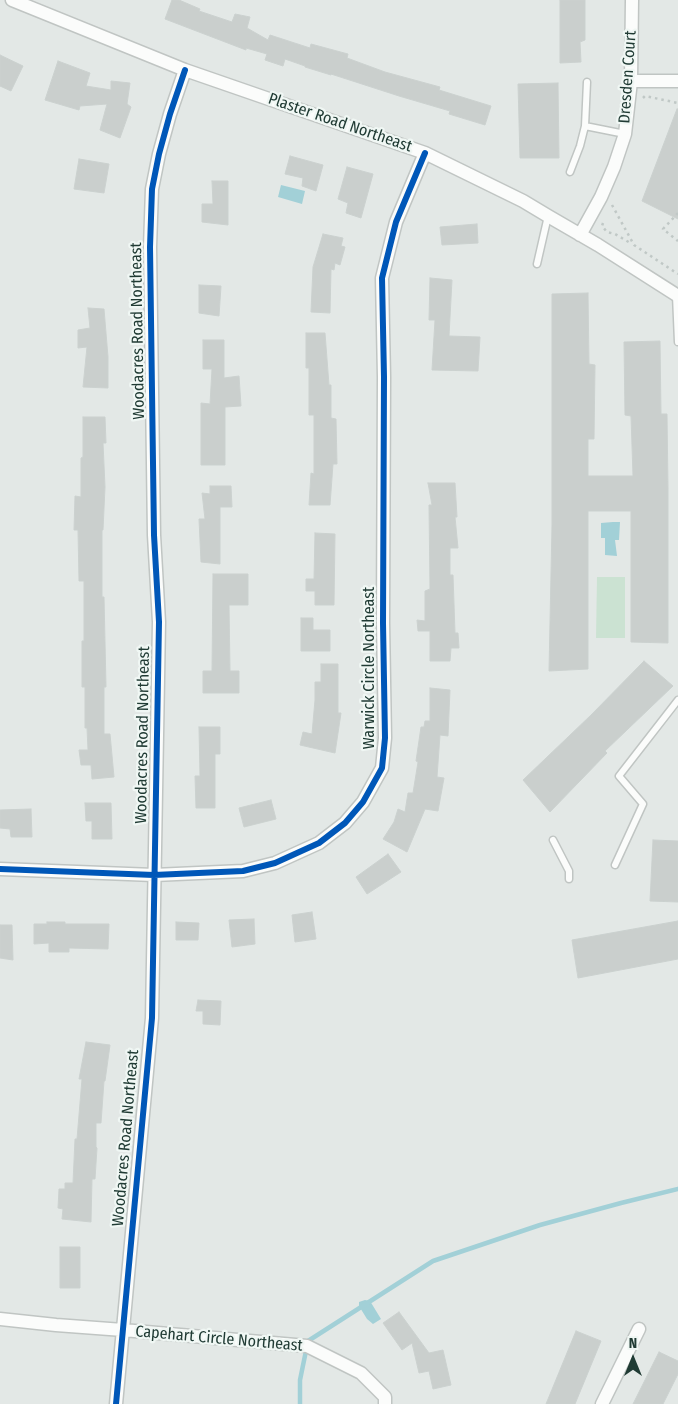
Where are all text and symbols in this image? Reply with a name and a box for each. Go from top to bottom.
street label: Dresden Court [615,30,641,124]
street label: Plaster Road Northeast [265,89,415,157]
street label: Woodacres Road Northeast [127,242,149,420]
street label: Warwick Circle Northeast [360,587,380,749]
street label: Woodacres Road Northeast [132,646,154,824]
street label: Woodacres Road Northeast [109,1049,143,1227]
street label: Capehart Circle Northeast [135,1322,303,1356]
north arrow [608,1334,658,1384]
text: N [629,1335,637,1352]

